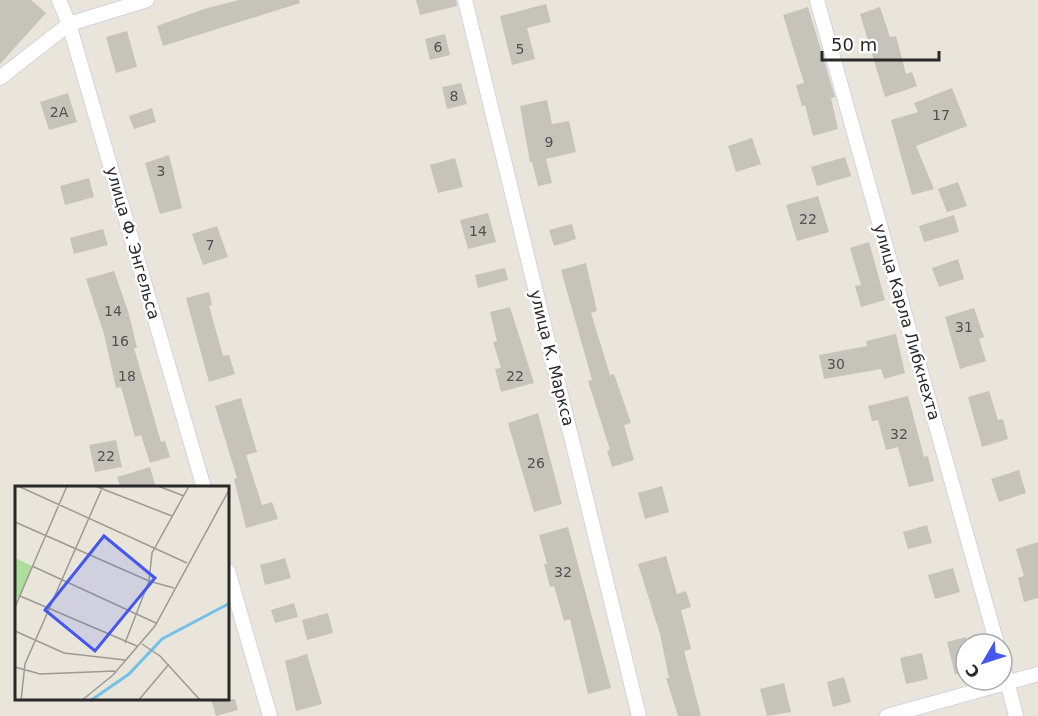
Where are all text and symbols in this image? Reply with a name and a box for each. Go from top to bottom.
scale bar [822,24,939,62]
text: 50 m [831,34,877,55]
house number: 6 [434,39,443,55]
house number: 5 [516,41,524,57]
house number: 8 [450,88,458,104]
house number: 2А [50,104,69,120]
house number: 17 [932,107,950,123]
house number: 9 [545,134,553,150]
house number: 3 [157,163,165,179]
street label: улица Ф. Энгельса [102,164,164,322]
house number: 22 [799,211,817,227]
street label: улица Карла Либкнехта [870,222,944,422]
house number: 14 [469,223,487,239]
house number: 7 [206,237,214,253]
street label: улица К. Маркса [526,288,578,428]
house number: 14 [104,303,122,319]
house number: 31 [955,319,973,335]
house number: 16 [111,333,129,349]
house number: 30 [827,356,845,372]
house number: 18 [118,368,136,384]
house number: 22 [506,368,524,384]
house number: 32 [890,426,908,442]
house number: 22 [97,448,115,464]
house number: 26 [527,455,545,471]
inset map [15,486,230,701]
house number: 32 [554,564,572,580]
north arrow [954,632,1014,692]
text: С [962,661,984,682]

